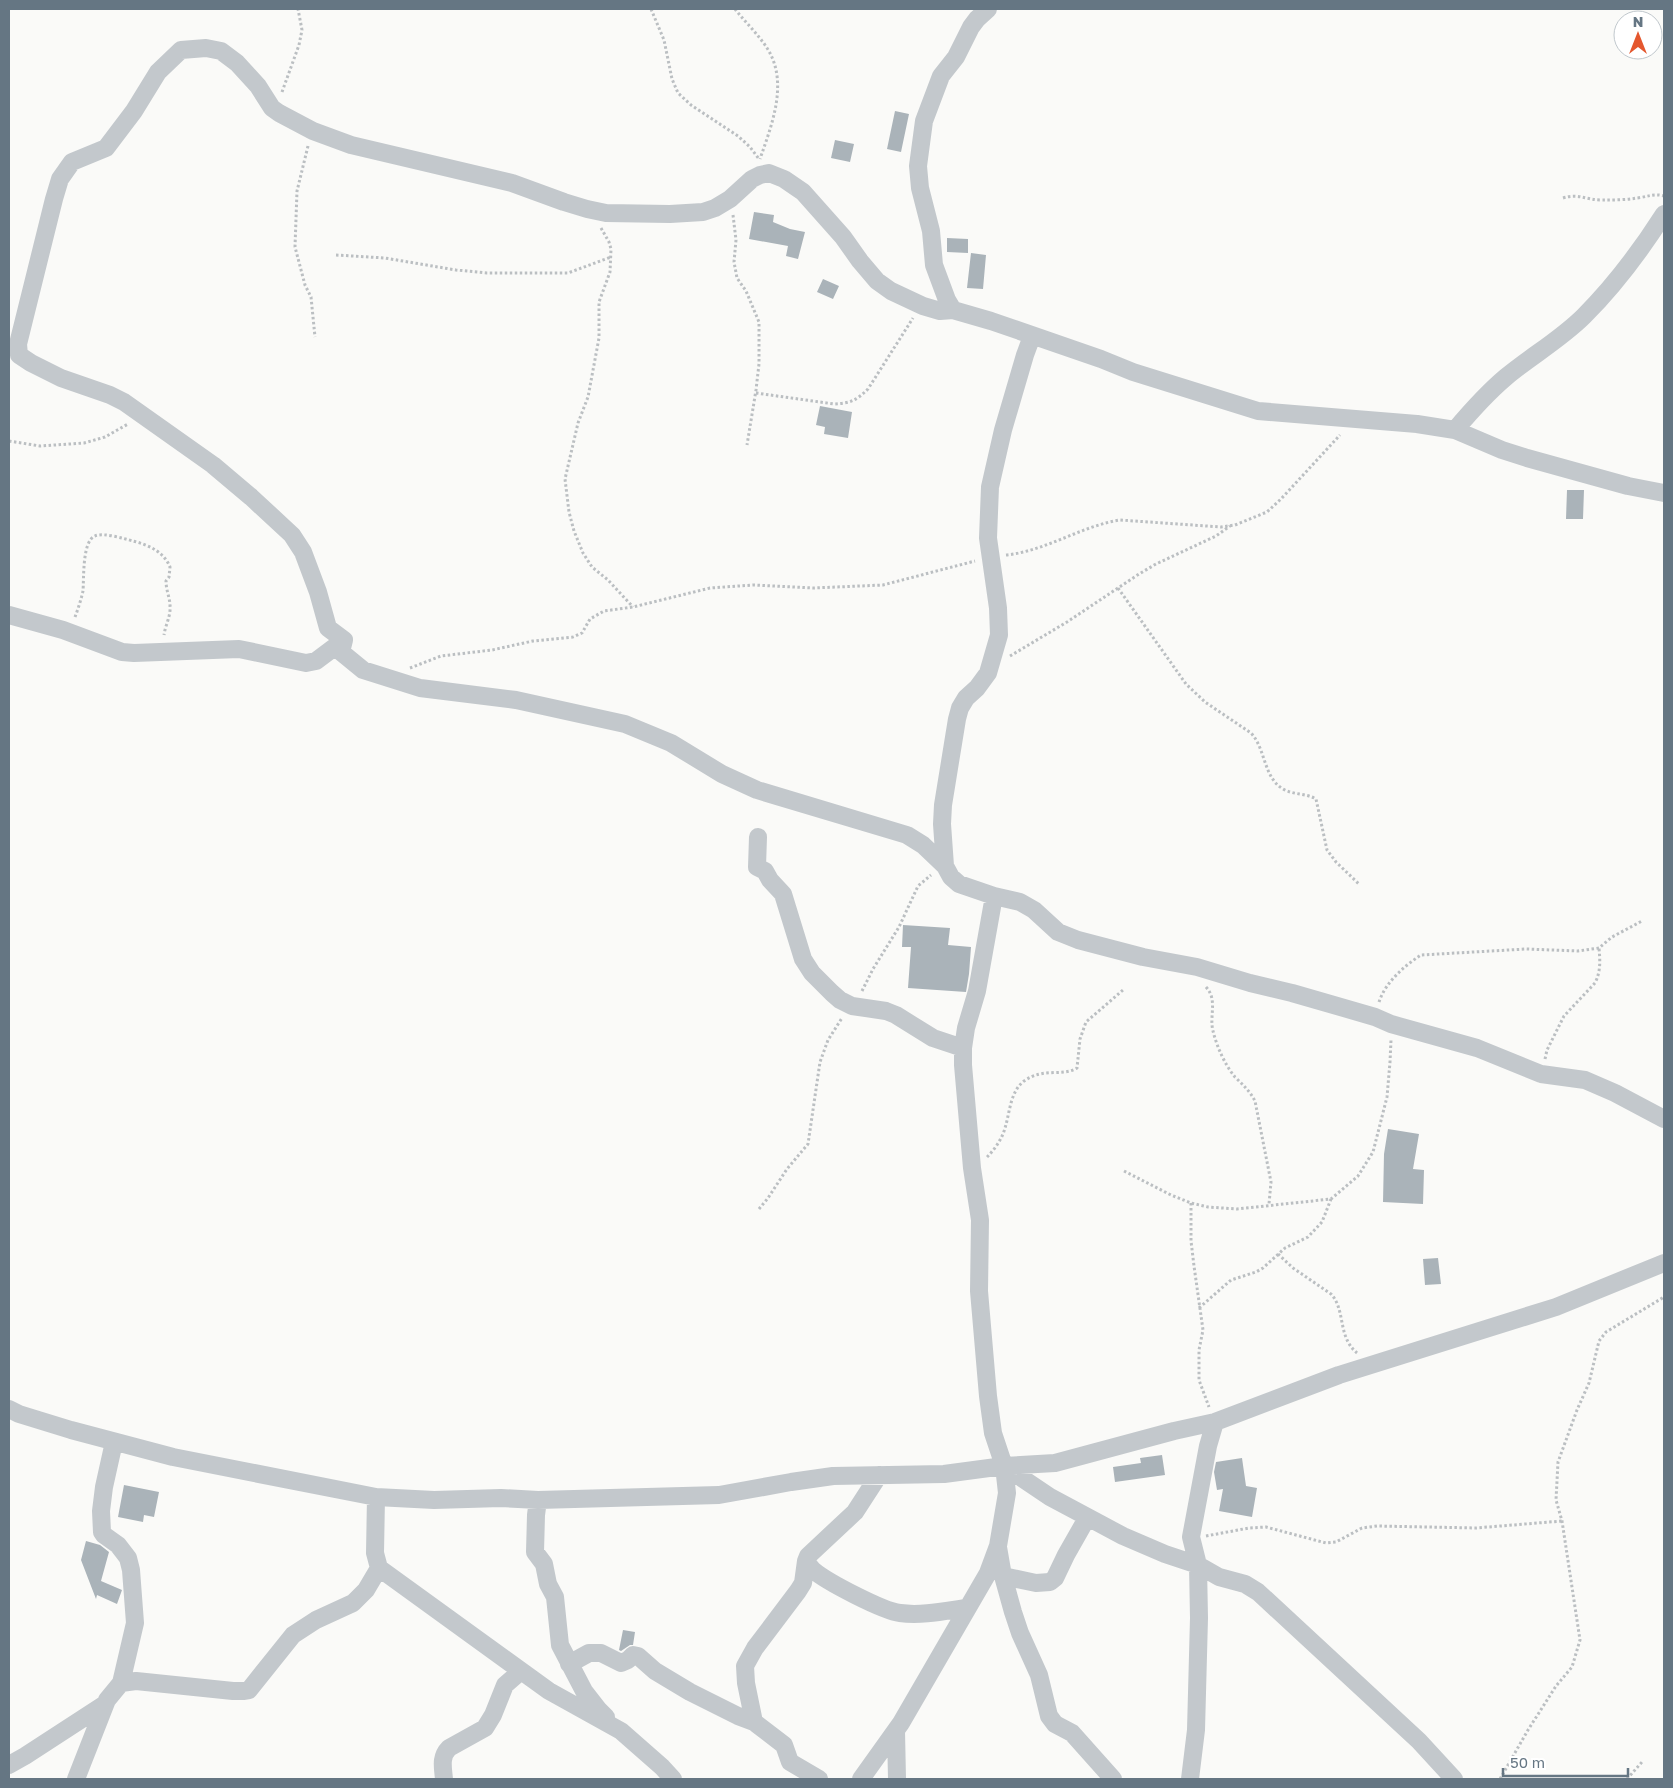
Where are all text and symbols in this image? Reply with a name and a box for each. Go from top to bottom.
north arrow [1613,10,1663,60]
text: N [1633,13,1643,30]
scale bar [1503,1746,1628,1778]
text: 50 m [1510,1753,1545,1771]

